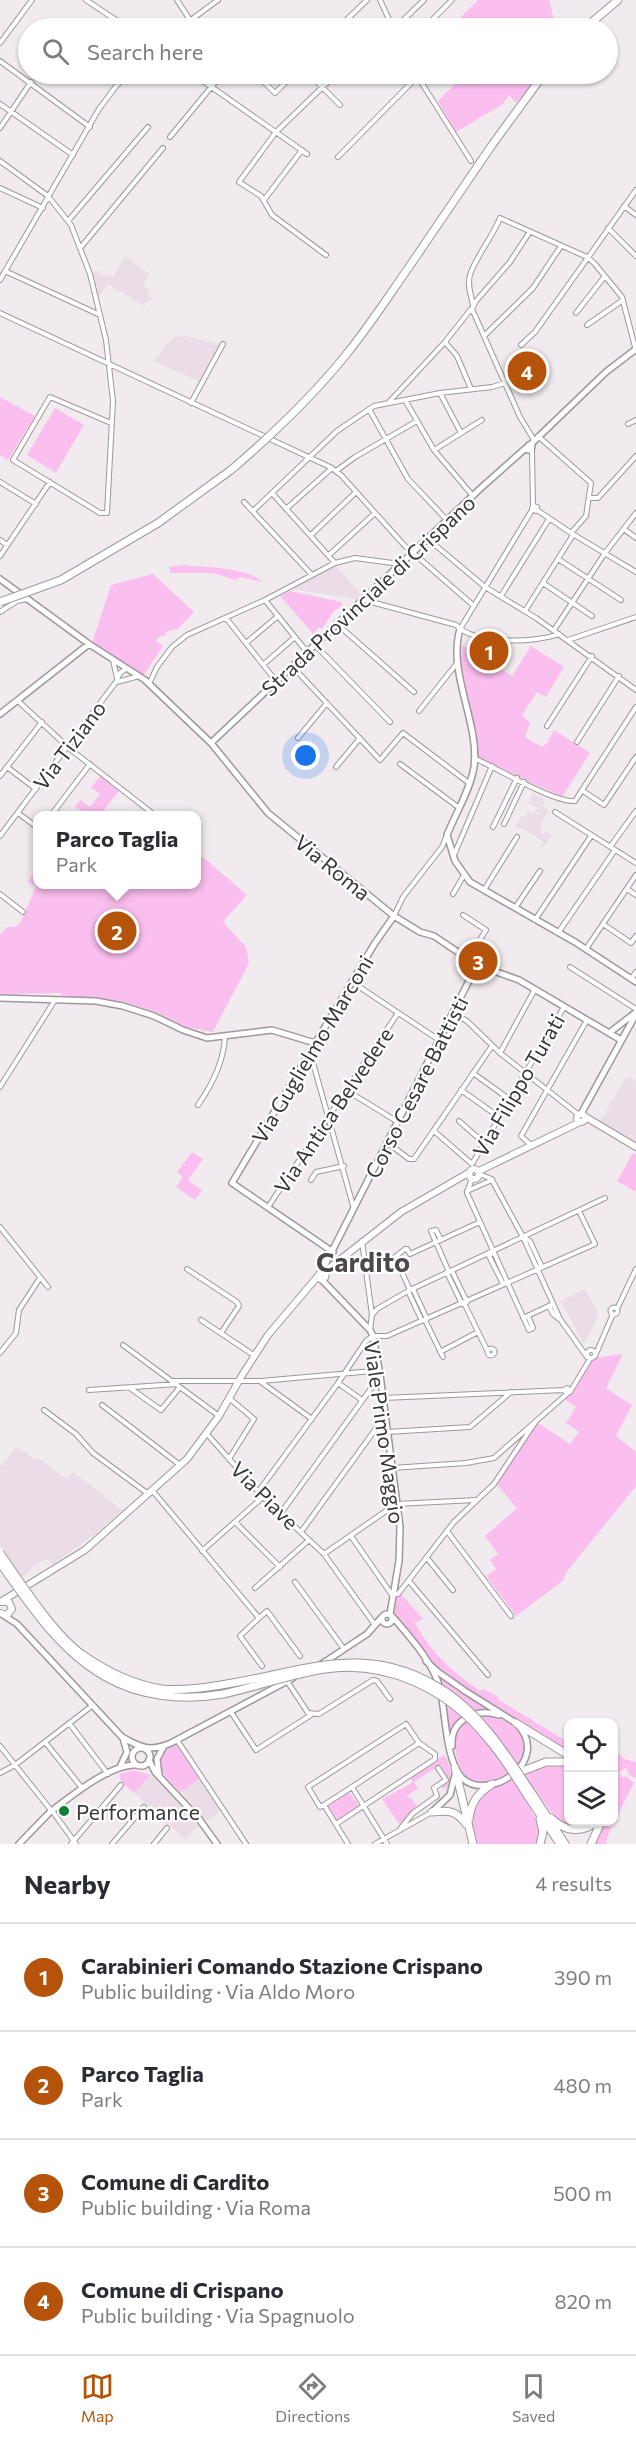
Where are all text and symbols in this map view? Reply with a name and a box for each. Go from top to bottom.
search box [18,18,618,84]
icon: search [39,35,72,68]
text: Search here [87,38,203,65]
pin: 4 [508,348,546,394]
street label: Strada Provinciale di Crispano [256,489,480,701]
pin: 1 [470,628,508,674]
street label: Via Tiziano [27,696,111,794]
your location [291,741,320,770]
popup [33,811,201,889]
text: Parco Taglia [56,825,178,852]
street label: Via Roma [290,829,376,905]
text: Park [56,852,97,876]
pin: 2 [98,908,136,954]
pin: 3 [458,938,498,984]
street label: Via Guglielmo Marconi [246,951,378,1147]
street label: Corso Cesare Battisti [359,992,473,1182]
street label: Via Filippo Turati [467,1009,569,1161]
street label: Via Antica Belvedere [268,1022,398,1198]
district label: Cardito [316,1245,410,1278]
street label: Viale Primo Maggio [360,1339,410,1525]
street label: Via Piave [226,1456,304,1534]
map controls [564,1718,618,1826]
button: locate [564,1718,618,1772]
button: layers [564,1772,618,1826]
place label: Performance [76,1799,200,1824]
marker: Performance [57,1804,71,1818]
text: Nearby [24,1868,111,1899]
text: 4 results [535,1871,612,1895]
text: Carabinieri Comando Stazione Crispano [81,1952,483,1979]
text: 1 [39,1965,48,1989]
text: 390 m [554,1965,612,1989]
text: Public building · Via Aldo Moro [81,1979,355,2003]
text: Parco Taglia [81,2060,204,2087]
text: 2 [38,2073,49,2097]
text: 480 m [554,2073,612,2097]
text: Park [81,2087,123,2111]
text: Comune di Cardito [81,2168,269,2195]
text: 3 [38,2181,49,2205]
text: 500 m [553,2181,612,2205]
text: Public building · Via Roma [81,2195,311,2219]
text: Comune di Crispano [81,2276,284,2303]
text: 4 [37,2289,50,2313]
text: 820 m [555,2289,612,2313]
text: Public building · Via Spagnuolo [81,2303,355,2327]
tab: Map [81,2370,114,2425]
tab: Directions [275,2370,350,2425]
tab: Saved [512,2370,555,2425]

